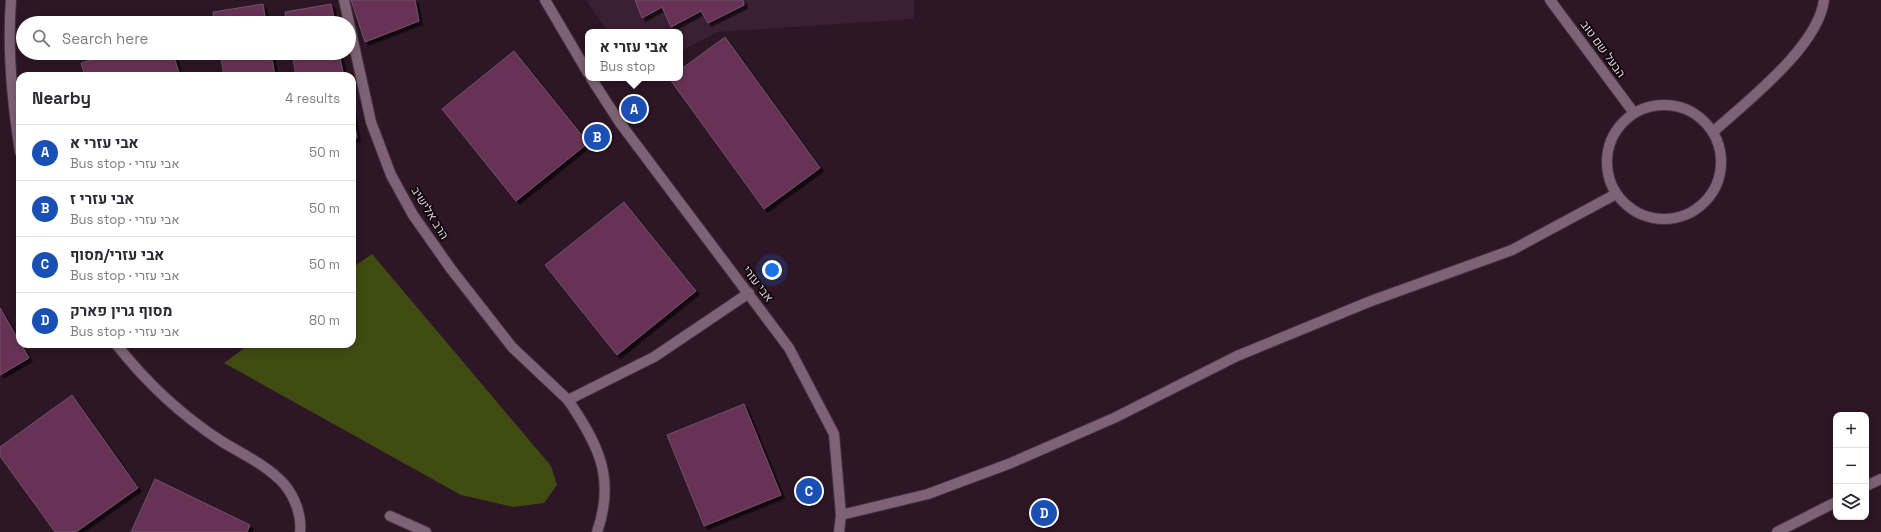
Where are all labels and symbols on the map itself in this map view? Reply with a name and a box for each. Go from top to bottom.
street label: הבעל שם טוב [1577,17,1629,81]
pin: A [621,94,647,124]
pin: B [584,122,610,152]
street label: הרב אלישיב [408,184,452,242]
your location [762,260,782,280]
street label: אבי עזרי [739,263,777,306]
pin: C [796,476,822,506]
pin: D [1031,498,1057,528]

